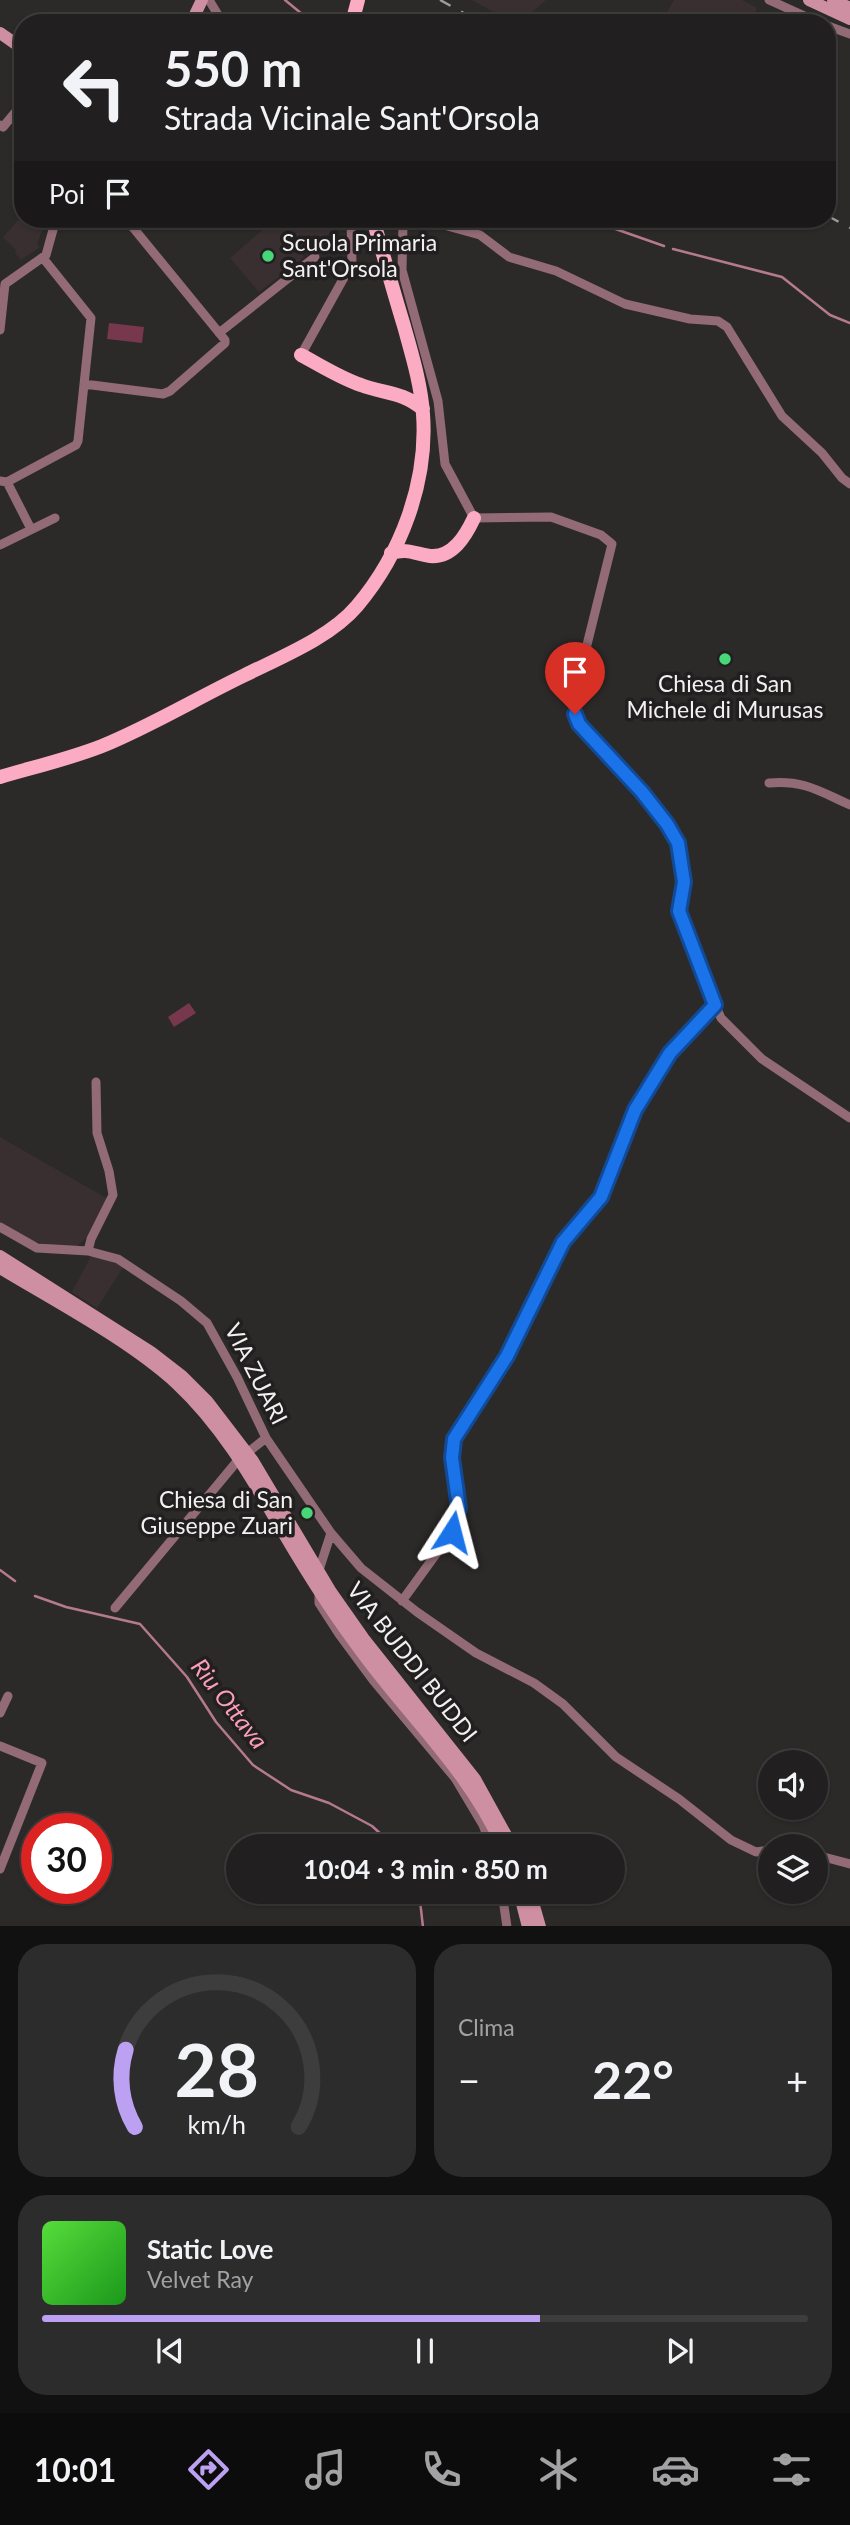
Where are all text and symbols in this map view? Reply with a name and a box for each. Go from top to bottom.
text: 550 m [164,39,302,97]
icon: left [49,42,140,133]
text: Strada Vicinale Sant'Orsola [164,98,540,137]
icon: arrive [99,175,137,213]
text: Poi [49,178,85,210]
place label: Scuola Primaria Sant'Orsola [282,228,437,282]
marker: Scuola Primaria Sant'Orsola [260,248,276,264]
pin [545,642,605,714]
marker: Chiesa di San Michele di Murusas [717,651,733,667]
icon: arrive [556,653,594,691]
place label: Chiesa di San Michele di Murusas [627,669,823,723]
street label: VIA ZUARI [220,1318,294,1429]
place label: Chiesa di San Giuseppe Zuari [141,1485,293,1539]
position arrow [415,1495,489,1569]
marker: Chiesa di San Giuseppe Zuari [299,1505,315,1521]
street label: VIA BUDDI BUDDI [342,1576,484,1747]
water label: Riu Ottava [186,1652,274,1754]
map controls [758,1750,828,1904]
button: sound [758,1750,828,1820]
speed limit sign: 30 [21,1813,112,1904]
button: layers [758,1834,828,1904]
text: 10:04 · 3 min · 850 m [303,1853,548,1885]
text: Clima [458,2013,515,2041]
text: 28 [175,2025,259,2113]
text: 22° [592,2048,674,2110]
text: − [458,2057,480,2103]
text: + [786,2057,808,2103]
text: km/h [188,2108,246,2138]
text: Static Love [147,2233,274,2265]
text: Velvet Ray [147,2265,253,2293]
icon: previous [151,2332,189,2370]
icon: pause [406,2332,444,2370]
icon: next [661,2332,699,2370]
icon: directions [184,2445,233,2494]
icon: music [301,2445,350,2494]
icon: phone [417,2445,466,2494]
icon: climate [534,2445,583,2494]
icon: car [651,2445,700,2494]
icon: filters [767,2445,816,2494]
text: 10:01 [34,2450,116,2489]

